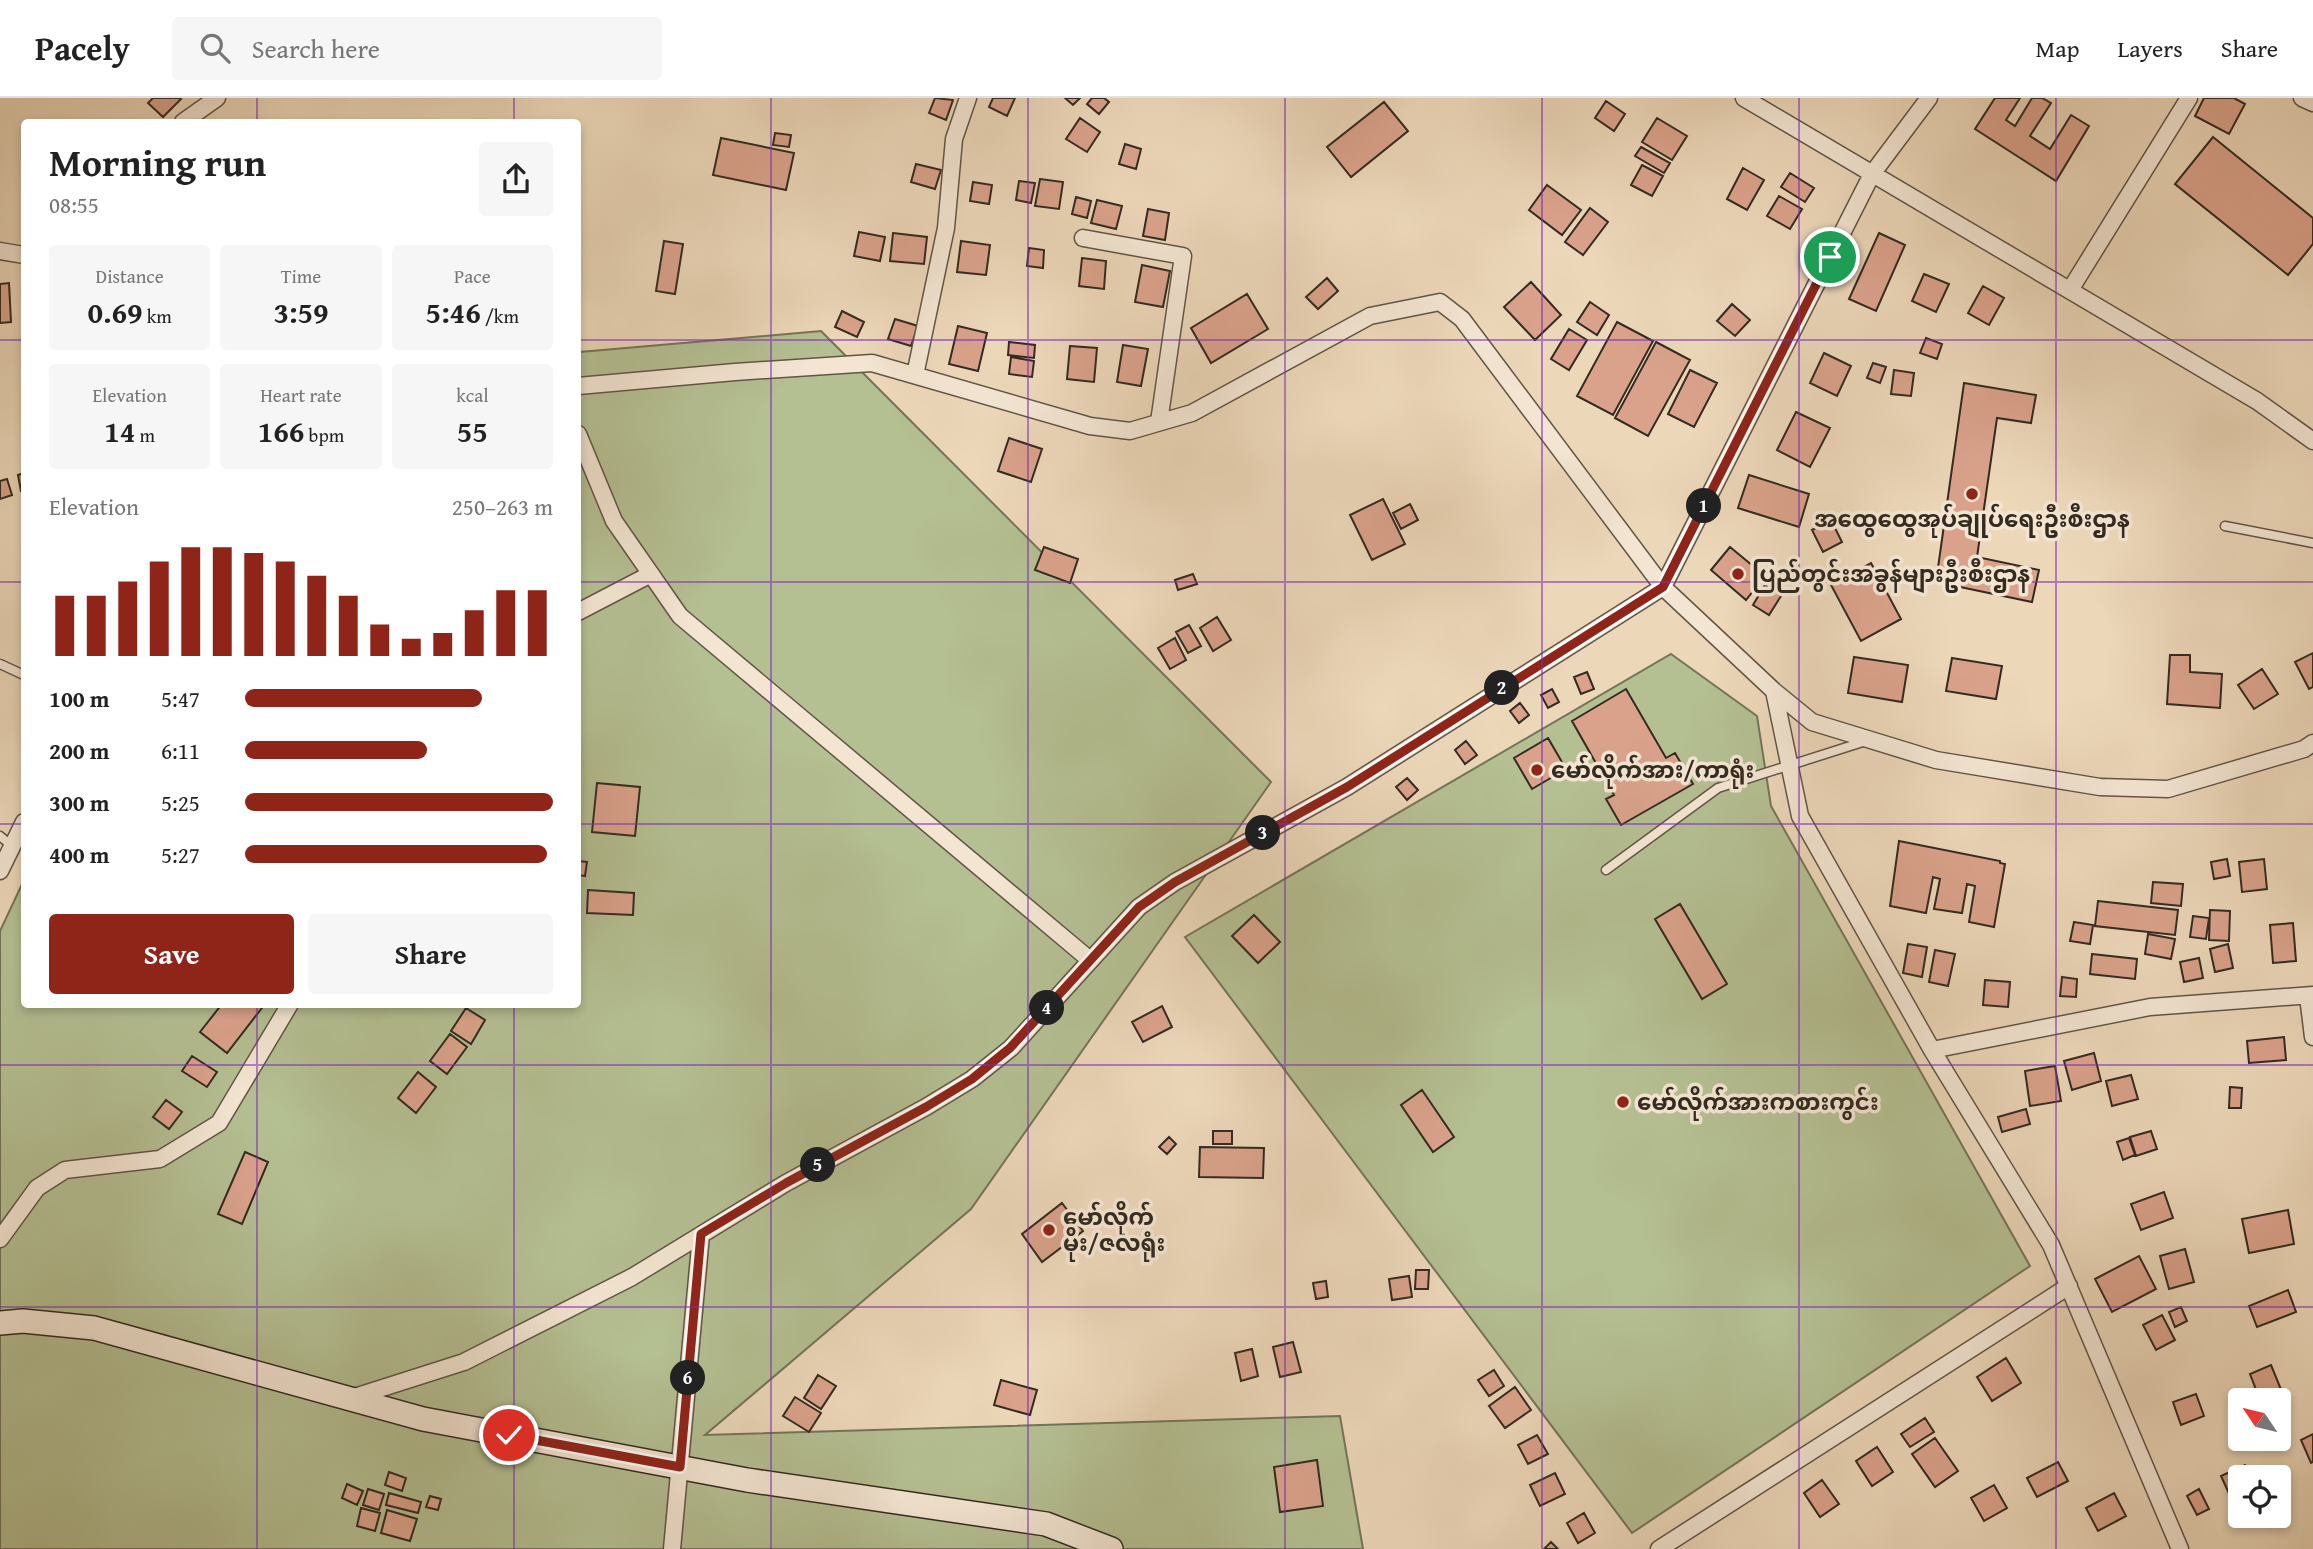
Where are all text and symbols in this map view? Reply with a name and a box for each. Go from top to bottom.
search box [172,17,662,80]
text: Pacely [35,24,130,72]
icon: search [196,29,234,67]
text: Search here [252,29,380,68]
text: Map [2036,31,2079,66]
text: Layers [2117,31,2183,66]
text: Share [2221,31,2278,66]
text: Morning run [49,134,266,190]
button: share [479,142,553,216]
text: 08:55 [49,188,99,221]
pin [1800,227,1860,287]
icon: arrive [1811,238,1849,276]
text: Distance [96,262,164,290]
text: Time [281,262,321,290]
text: Pace [454,262,491,290]
text: 0.69 [87,290,143,334]
text: 3:59 [273,290,329,334]
text: 5:46 [426,290,481,334]
text: km [143,302,172,330]
text: /km [481,302,519,330]
text: Elevation [92,381,167,409]
text: Heart rate [260,381,342,409]
text: kcal [456,381,489,409]
text: 14 [104,409,135,453]
text: 166 [258,409,304,453]
text: 55 [457,409,488,453]
text: m [135,421,155,449]
text: bpm [304,421,344,449]
marker: အထွေထွေအုပ်ချုပ်ရေးဦးစီးဌာန [1964,486,1980,502]
pin: 1 [1686,488,1722,524]
text: Elevation [49,490,139,523]
text: 250–263 m [452,490,553,523]
text: 1 [1699,491,1708,519]
place label: အထွေထွေအုပ်ချုပ်ရေးဦးစီးဌာန [1814,502,2130,539]
place label: ပြည်တွင်းအခွန်များဦးစီးဌာန [1752,557,2030,594]
marker: ပြည်တွင်းအခွန်များဦးစီးဌာန [1730,566,1746,582]
pin: 2 [1484,670,1520,706]
text: 2 [1497,673,1506,701]
text: 100 m [49,682,110,715]
text: 5:47 [161,682,200,715]
text: 200 m [49,734,110,767]
text: 6:11 [161,734,200,767]
place label: မော်လိုက်အား/ကာရုံး [1551,753,1754,789]
marker: မော်လိုက်အား/ကာရုံး [1529,762,1545,778]
text: 300 m [49,786,110,819]
text: 5:25 [161,786,200,819]
pin: 3 [1246,816,1280,850]
text: 3 [1258,818,1267,846]
text: 400 m [49,838,110,871]
text: 5:27 [161,838,200,871]
button: Save [49,914,294,994]
button: Share [308,914,553,994]
pin: 4 [1030,990,1064,1026]
text: 4 [1042,993,1051,1021]
place label: မော်လိုက်အားကစားကွင်း [1637,1085,1879,1121]
marker: မော်လိုက်အားကစားကွင်း [1615,1094,1631,1110]
pin: 5 [800,1148,836,1182]
text: 5 [813,1150,822,1178]
place label: မော်လိုက် မိုး/ဇလရုံး [1063,1200,1165,1262]
marker: မော်လိုက် မိုး/ဇလရုံး [1041,1222,1057,1238]
pin: 6 [670,1360,706,1396]
text: 6 [683,1363,692,1391]
north arrow [2228,1388,2291,1451]
map controls [2228,1388,2291,1528]
pin [479,1405,539,1465]
icon: check [490,1416,528,1454]
button: locate [2228,1465,2291,1528]

